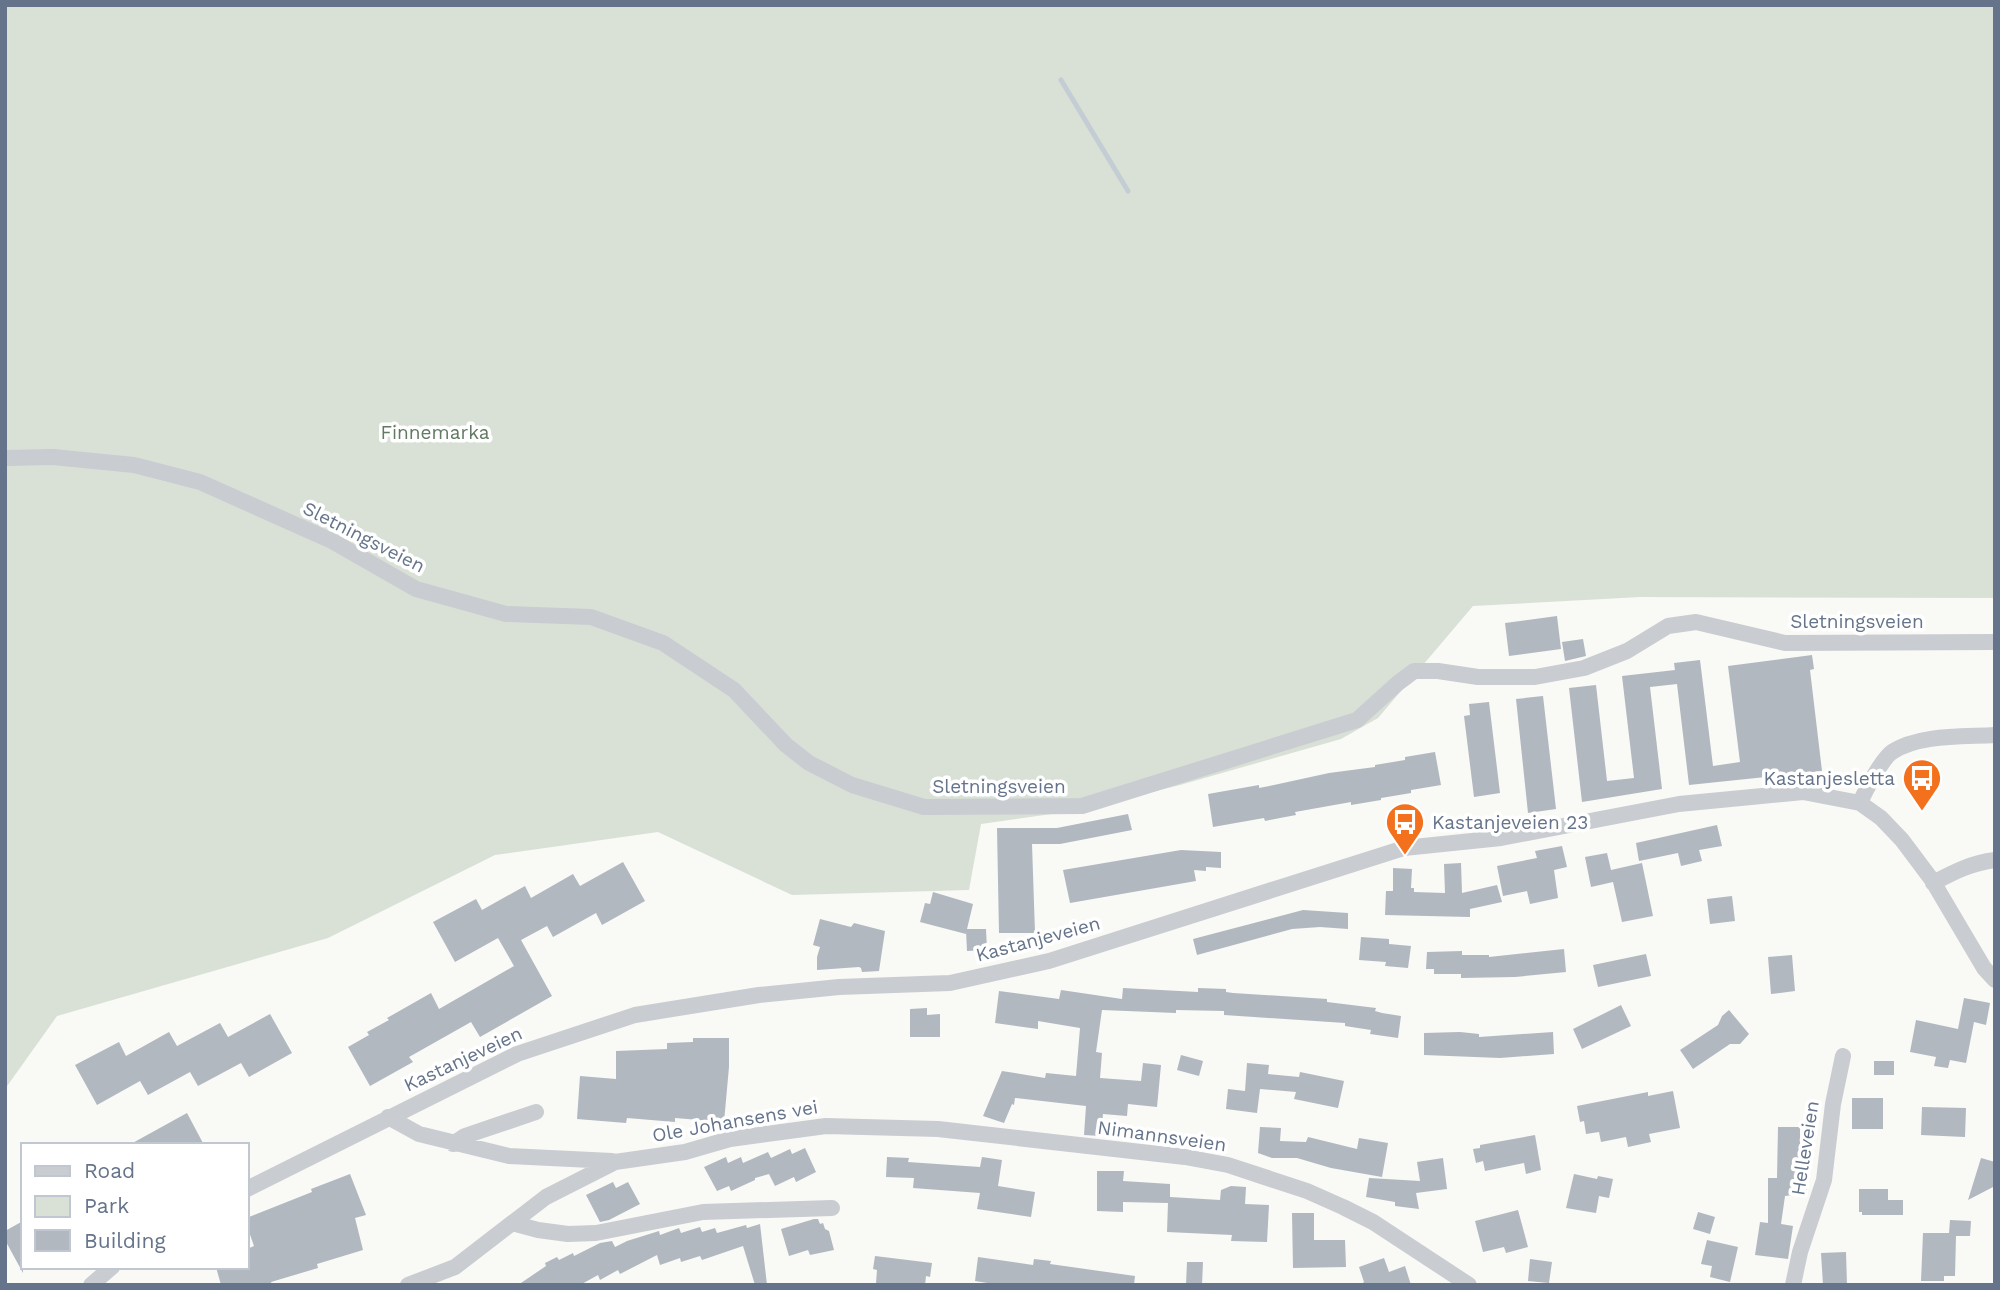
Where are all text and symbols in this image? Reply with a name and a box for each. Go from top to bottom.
park label: Finnemarka [380,421,490,444]
street label: Sletningsveien [299,496,429,578]
street label: Sletningsveien [1790,610,1924,633]
bus stop icon: Kastanjesletta [1901,757,1943,812]
place label: Kastanjesletta [1764,767,1895,790]
street label: Sletningsveien [932,775,1066,798]
bus stop icon: Kastanjeveien 23 [1384,801,1426,856]
place label: Kastanjeveien 23 [1432,811,1588,834]
street label: Kastanjeveien [973,911,1103,967]
street label: Kastanjeveien [400,1022,526,1096]
street label: Ole Johansens vei [650,1095,820,1147]
street label: Helleveien [1786,1099,1824,1197]
street label: Nimannsveien [1096,1116,1228,1156]
legend [21,1143,248,1269]
text: Road [84,1158,135,1183]
text: Park [84,1193,129,1218]
text: Building [84,1228,166,1253]

